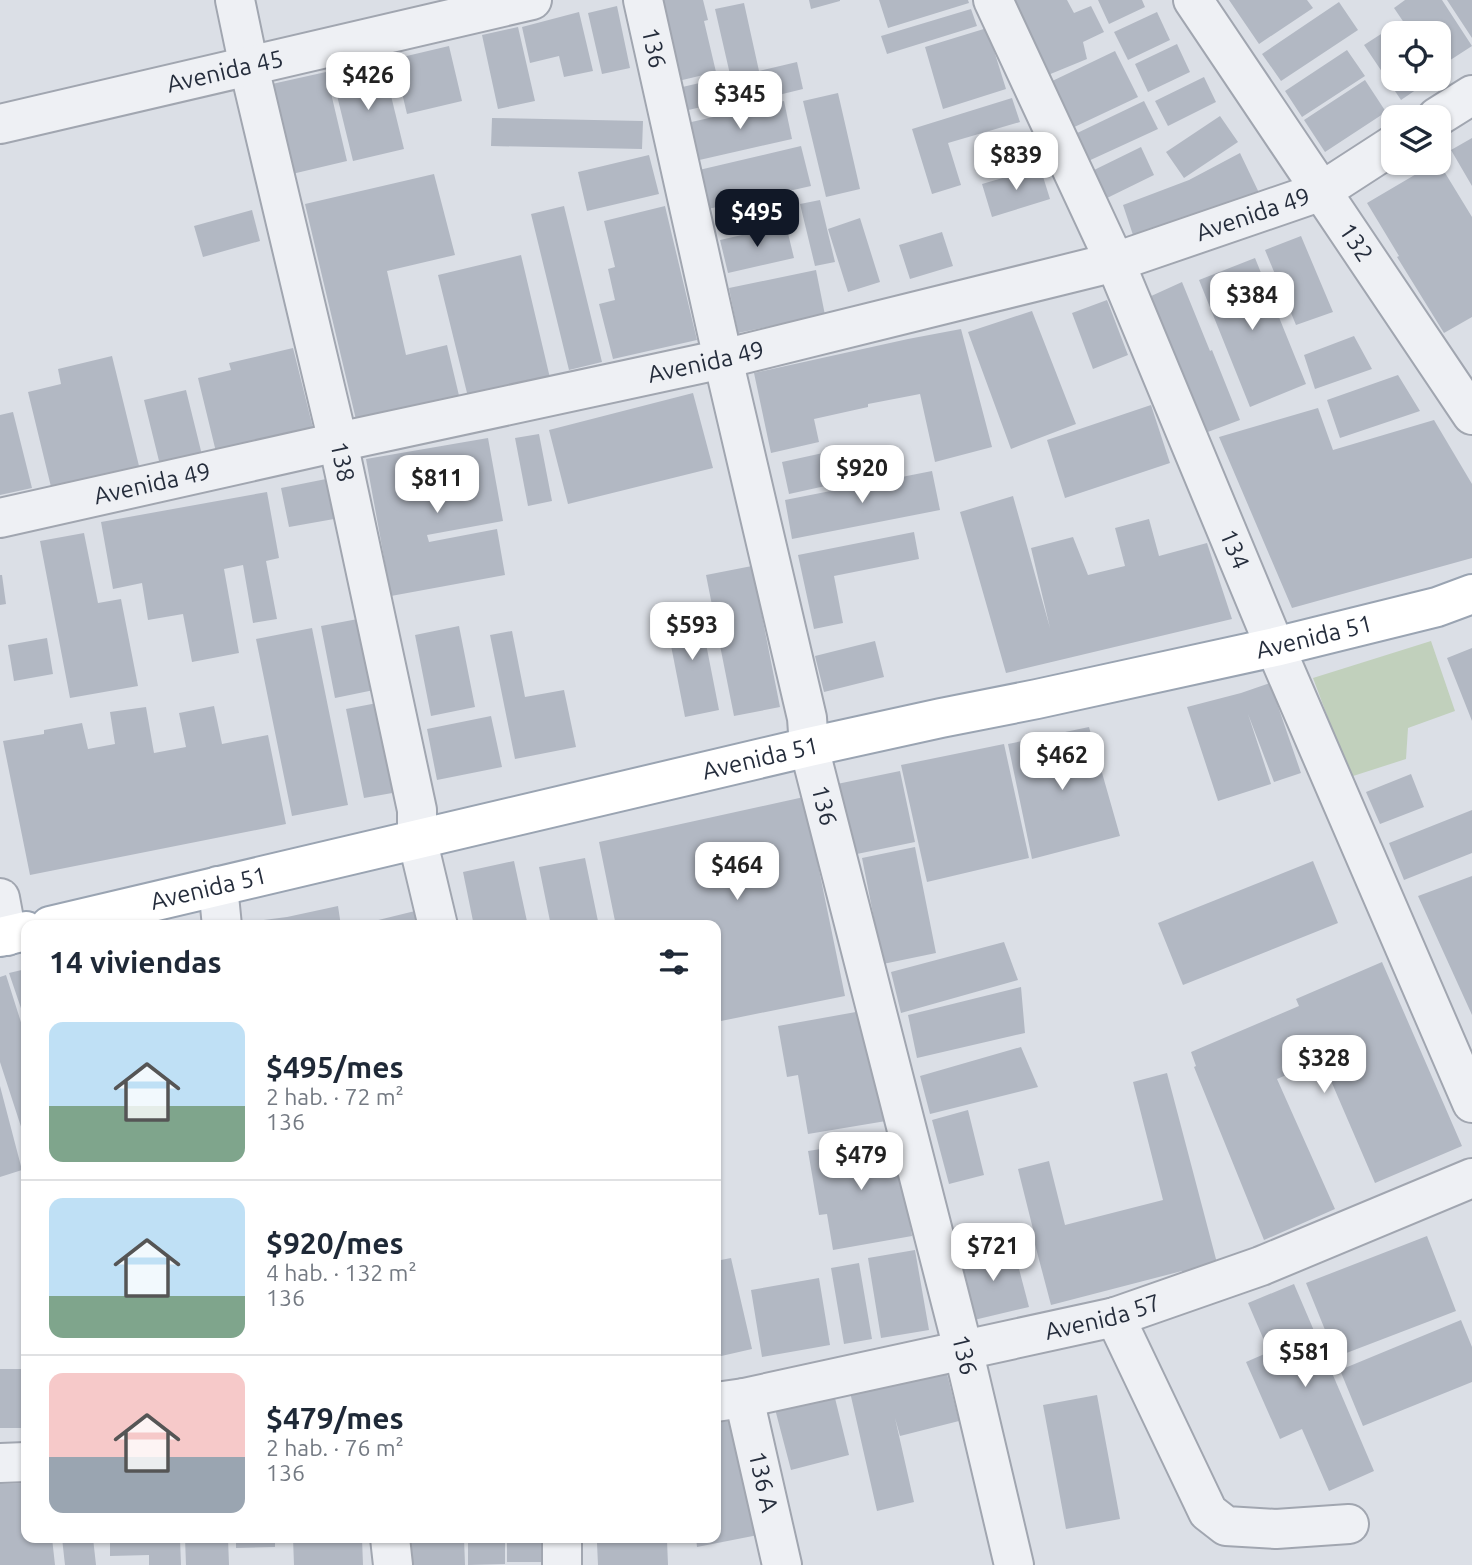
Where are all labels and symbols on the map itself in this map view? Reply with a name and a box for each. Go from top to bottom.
street label: 136 [637,25,672,70]
street label: Avenida 45 [164,44,286,98]
pin: $426 [327,52,409,112]
pin: $345 [699,72,781,131]
pin: $839 [975,132,1057,192]
street label: Avenida 49 [1192,182,1313,246]
pin: $495 [716,190,798,249]
street label: 132 [1334,218,1379,266]
pin: $384 [1211,272,1293,332]
street label: Avenida 49 [645,335,767,388]
street label: 138 [325,439,360,484]
pin: $920 [821,446,903,505]
pin: $811 [396,456,478,515]
street label: Avenida 49 [91,457,213,509]
street label: 134 [1215,525,1255,573]
pin: $593 [651,602,733,662]
street label: Avenida 51 [1254,609,1375,664]
street label: Avenida 51 [699,731,821,785]
pin: $462 [1021,732,1103,792]
street label: 136 [806,782,843,828]
pin: $464 [696,842,778,902]
street label: Avenida 51 [148,861,269,915]
pin: $328 [1283,1036,1365,1095]
pin: $479 [820,1132,902,1192]
pin: $721 [952,1224,1034,1283]
street label: Avenida 57 [1042,1288,1164,1345]
pin: $581 [1264,1330,1346,1389]
street label: 136 [947,1332,983,1378]
street label: 136 A [744,1449,784,1515]

